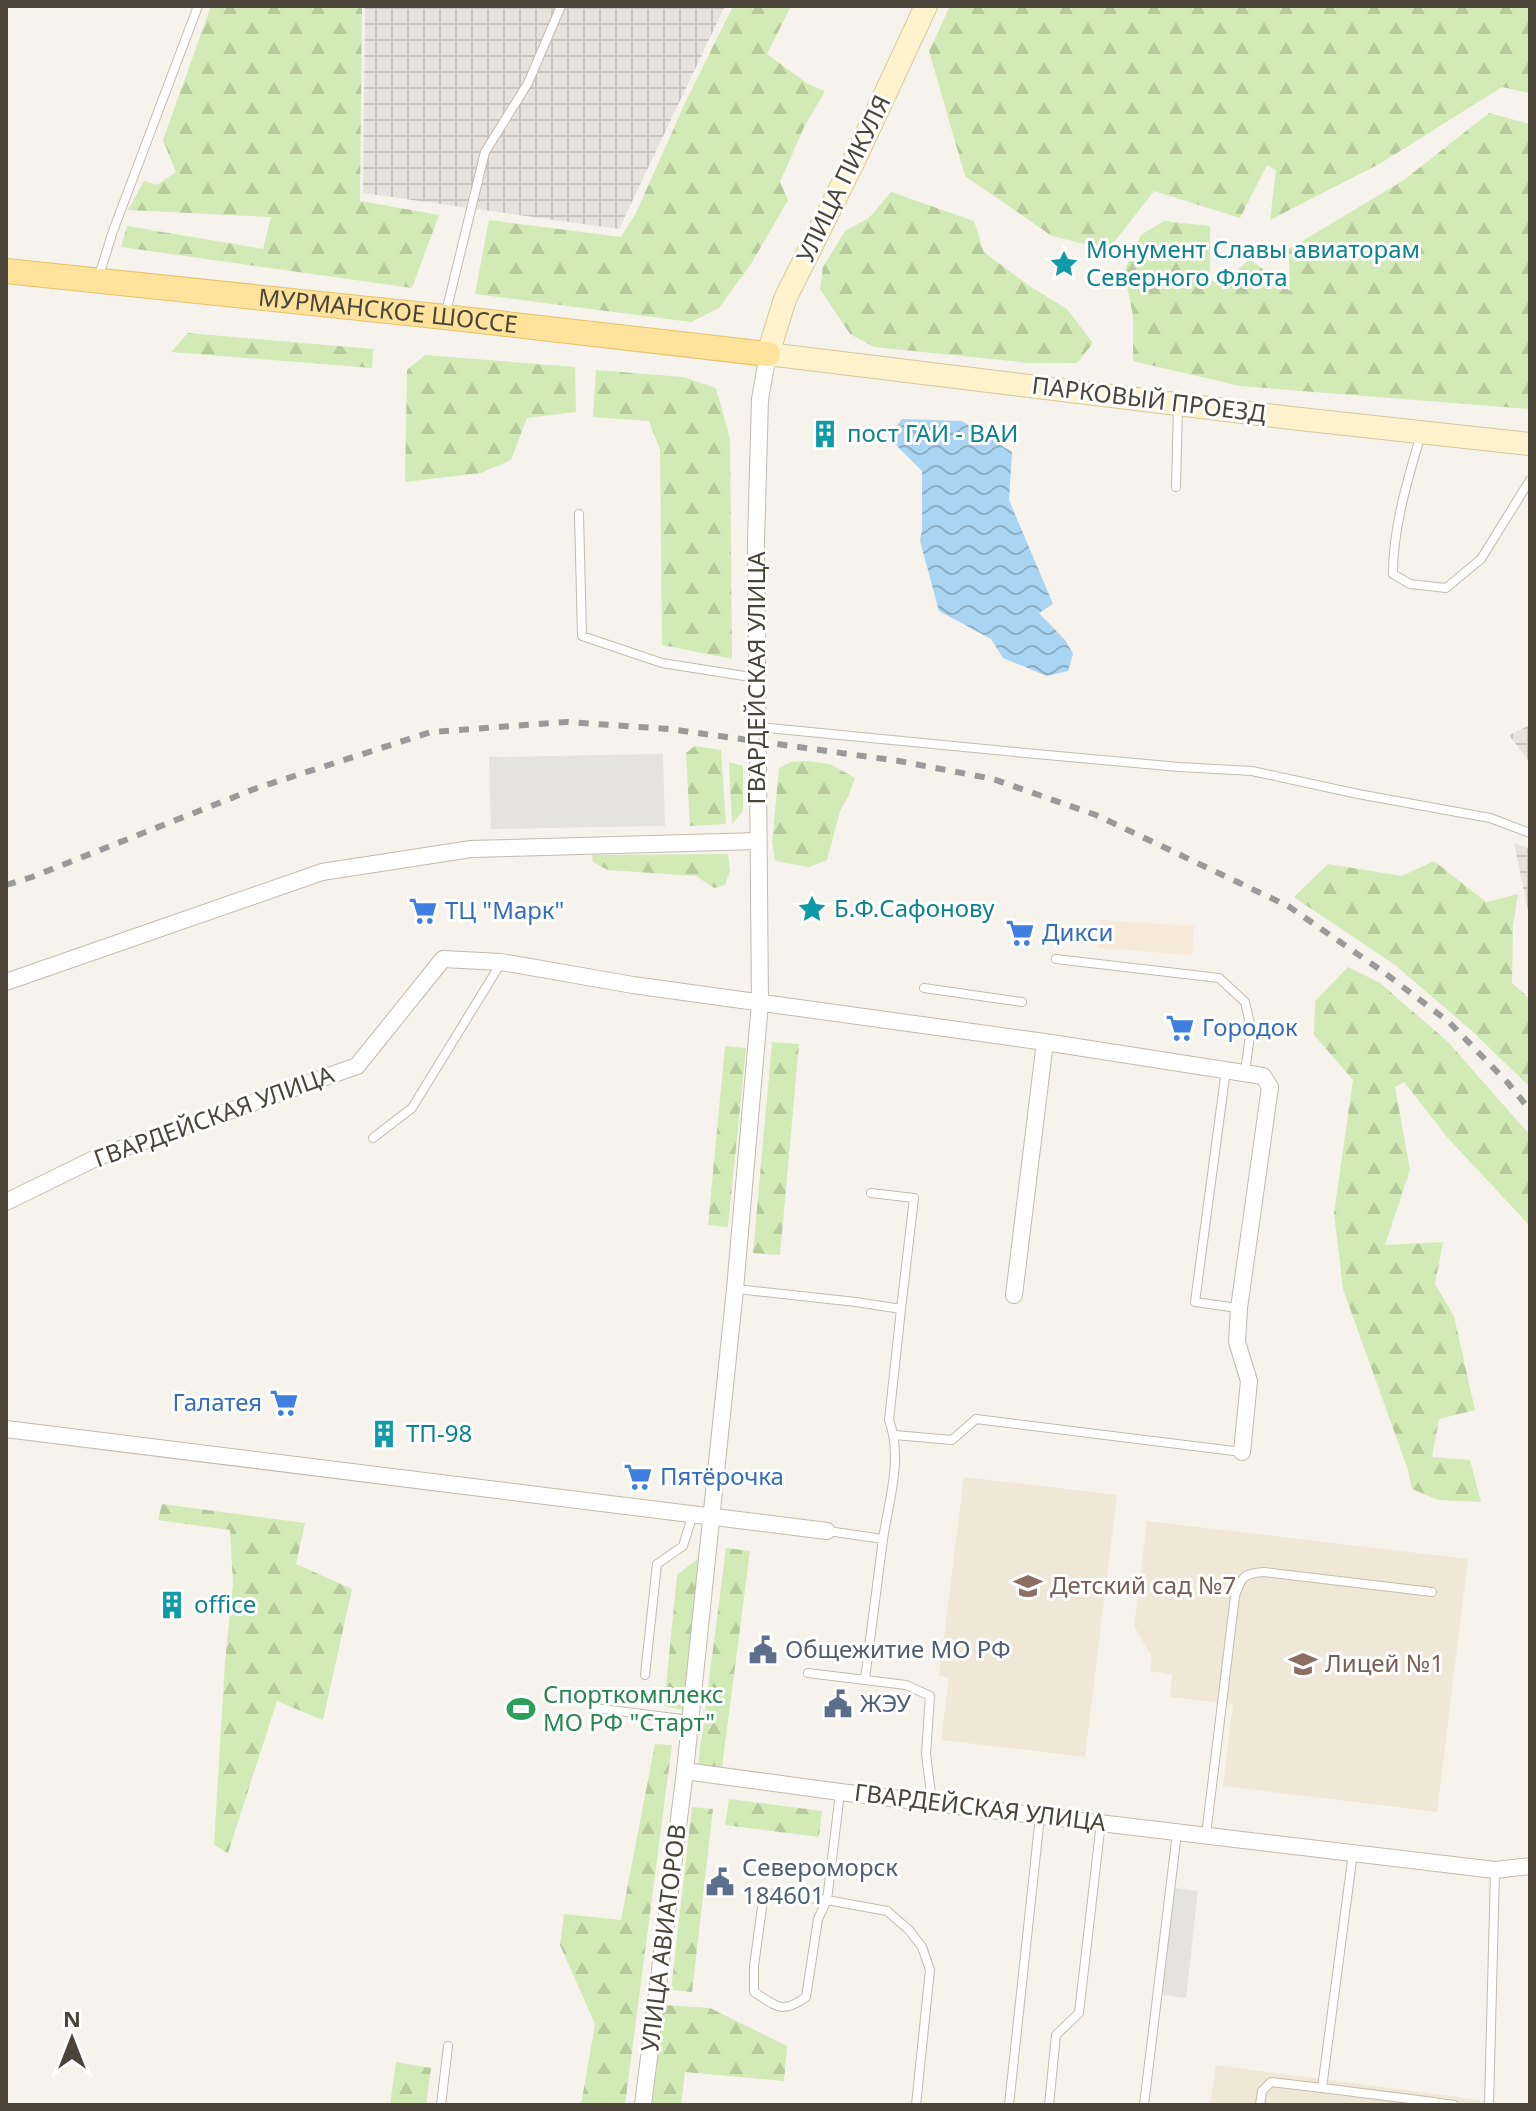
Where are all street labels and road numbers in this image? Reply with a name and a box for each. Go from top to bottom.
street label: УЛИЦА ПИКУЛЯ [788,89,897,267]
street label: МУРМАНСКОЕ ШОССЕ [257,280,519,340]
street label: ПАРКОВЫЙ ПРОЕЗД [1030,368,1269,429]
street label: ГВАРДЕЙСКАЯ УЛИЦА [739,551,772,805]
street label: ГВАРДЕЙСКАЯ УЛИЦА [89,1057,339,1174]
street label: ГВАРДЕЙСКАЯ УЛИЦА [853,1775,1108,1838]
street label: УЛИЦА АВИАТОРОВ [632,1822,693,2053]

